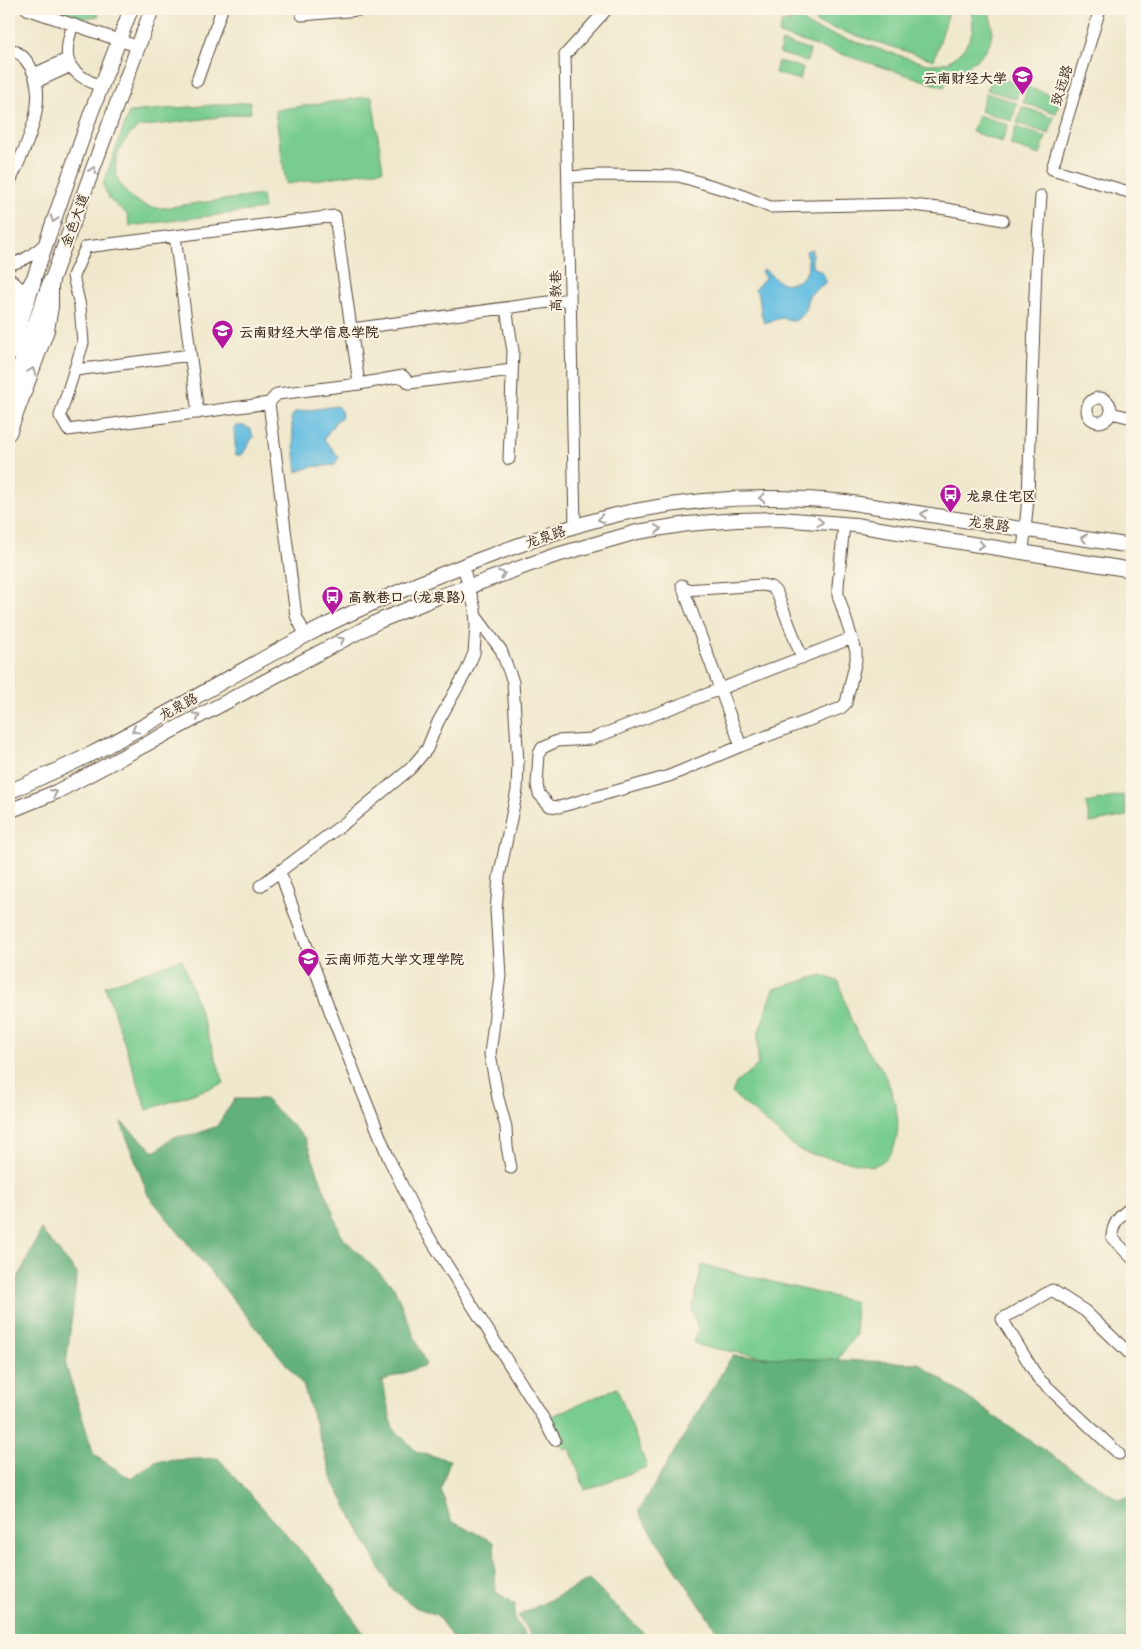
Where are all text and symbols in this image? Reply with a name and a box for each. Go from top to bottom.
street label: 致远路 [1045,62,1077,108]
school or university icon: 云南财经大学 [1011,65,1035,96]
place label: 云南财经大学 [923,67,1007,88]
one-way arrow [87,167,97,175]
street label: 金色大道 [55,190,93,250]
one-way arrow [50,214,60,223]
street label: 高教巷 [544,269,566,312]
school or university icon: 云南财经大学信息学院 [211,319,235,350]
place label: 云南财经大学信息学院 [239,321,379,342]
one-way arrow [26,367,36,376]
bus stop icon: 龙泉住宅区 [938,483,962,514]
place label: 龙泉住宅区 [966,485,1036,506]
one-way arrow [758,493,766,503]
one-way arrow [919,509,928,519]
street label: 龙泉路 [967,510,1011,536]
one-way arrow [597,513,606,524]
one-way arrow [816,516,824,527]
street label: 龙泉路 [522,519,568,553]
one-way arrow [654,524,662,535]
one-way arrow [1080,533,1088,544]
one-way arrow [977,539,985,550]
one-way arrow [497,570,506,580]
bus stop icon: 高教巷口（龙泉路） [320,584,344,615]
place label: 高教巷口（龙泉路） [348,586,474,607]
one-way arrow [336,636,345,646]
street label: 龙泉路 [155,687,201,725]
one-way arrow [192,712,201,722]
one-way arrow [131,724,140,734]
one-way arrow [49,788,58,799]
school or university icon: 云南师范大学文理学院 [296,946,320,977]
place label: 云南师范大学文理学院 [324,948,464,969]

